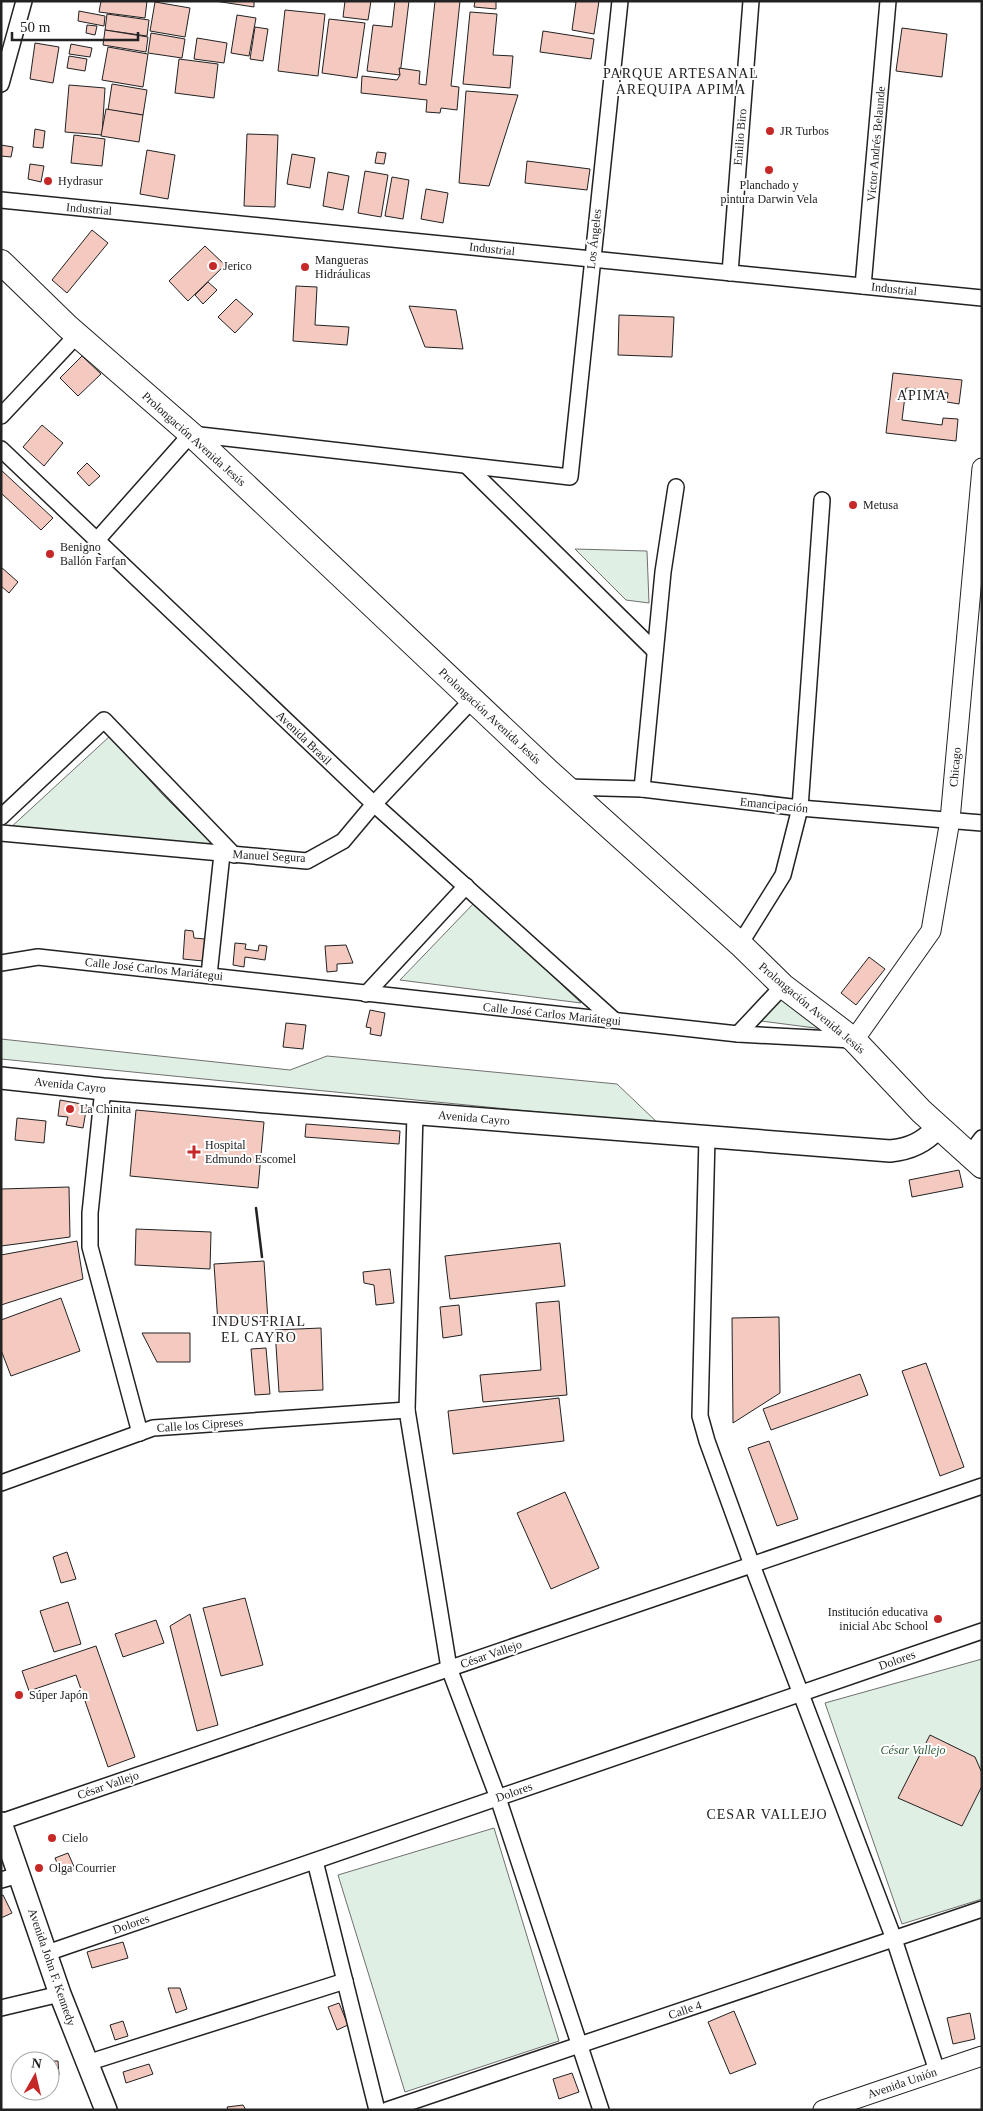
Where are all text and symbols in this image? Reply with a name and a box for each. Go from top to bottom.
scale bar [12,10,139,42]
text: 50 m [20,19,51,35]
district label: PARQUE ARTESANAL AREQUIPA APIMA [603,66,759,97]
street label: Víctor Andrés Belaunde [864,86,888,202]
street label: Emilio Biro [731,108,749,166]
place label: JR Turbos [780,124,829,138]
marker: JR Turbos [764,125,776,137]
marker: Planchado y pintura Darwin Vela [763,164,775,176]
place label: Hydrasur [58,174,103,188]
marker: Hydrasur [42,175,54,187]
place label: Planchado y pintura Darwin Vela [720,178,818,206]
street label: Industrial [65,200,113,218]
street label: Los Ángeles [584,208,604,270]
street label: Industrial [468,240,516,258]
place label: Mangueras Hidráulicas [315,253,371,281]
place label: Jerico [223,259,252,273]
marker: Jerico [207,260,219,272]
marker: Mangueras Hidráulicas [299,261,311,273]
street label: Industrial [870,280,918,298]
district label: APIMA [897,388,947,403]
street label: Prolongación Avenida Jesús [139,389,249,489]
place label: Metusa [863,498,899,512]
marker: Metusa [847,499,859,511]
place label: Benigno Ballón Farfan [60,540,126,568]
marker: Benigno Ballón Farfan [44,548,56,560]
street label: Prolongación Avenida Jesús [436,665,544,767]
street label: Avenida Brasil [273,708,335,768]
street label: Chicago [946,746,964,788]
street label: Emancipación [739,794,809,816]
street label: Manuel Segura [232,847,306,865]
street label: Calle José Carlos Mariátegui [84,955,224,983]
street label: Prolongación Avenida Jesús [756,959,868,1057]
street label: Calle José Carlos Mariátegui [482,1000,622,1028]
street label: Avenida Cayro [33,1074,107,1096]
place label: La Chinita [80,1102,132,1116]
marker: La Chinita [64,1103,76,1115]
street label: Avenida Cayro [437,1108,511,1128]
place label: Hospital Edmundo Escomel [205,1138,297,1166]
marker: Hospital Edmundo Escomel [187,1145,201,1159]
district label: INDUSTRIAL EL CAYRO [212,1314,306,1345]
street label: Calle los Cipreses [156,1415,244,1435]
place label: Institución educativa inicial Abc School [828,1605,929,1633]
marker: Institución educativa inicial Abc School [932,1613,944,1625]
street label: César Vallejo [458,1637,524,1671]
street label: Dolores [877,1647,918,1673]
place label: Súper Japón [29,1688,88,1702]
marker: Súper Japón [13,1689,25,1701]
park label: César Vallejo [881,1743,946,1757]
street label: César Vallejo [75,1768,141,1802]
street label: Dolores [494,1779,535,1805]
district label: CESAR VALLEJO [706,1807,828,1822]
place label: Cielo [62,1831,88,1845]
marker: Cielo [46,1832,58,1844]
place label: Olga Courrier [49,1861,116,1875]
marker: Olga Courrier [33,1862,45,1874]
street label: Avenida John F. Kennedy [25,1906,79,2028]
street label: Dolores [111,1911,152,1937]
street label: Calle 4 [666,1998,704,2022]
north arrow [10,2051,60,2101]
text: N [31,2055,43,2072]
street label: Avenida Unión [865,2065,939,2101]

